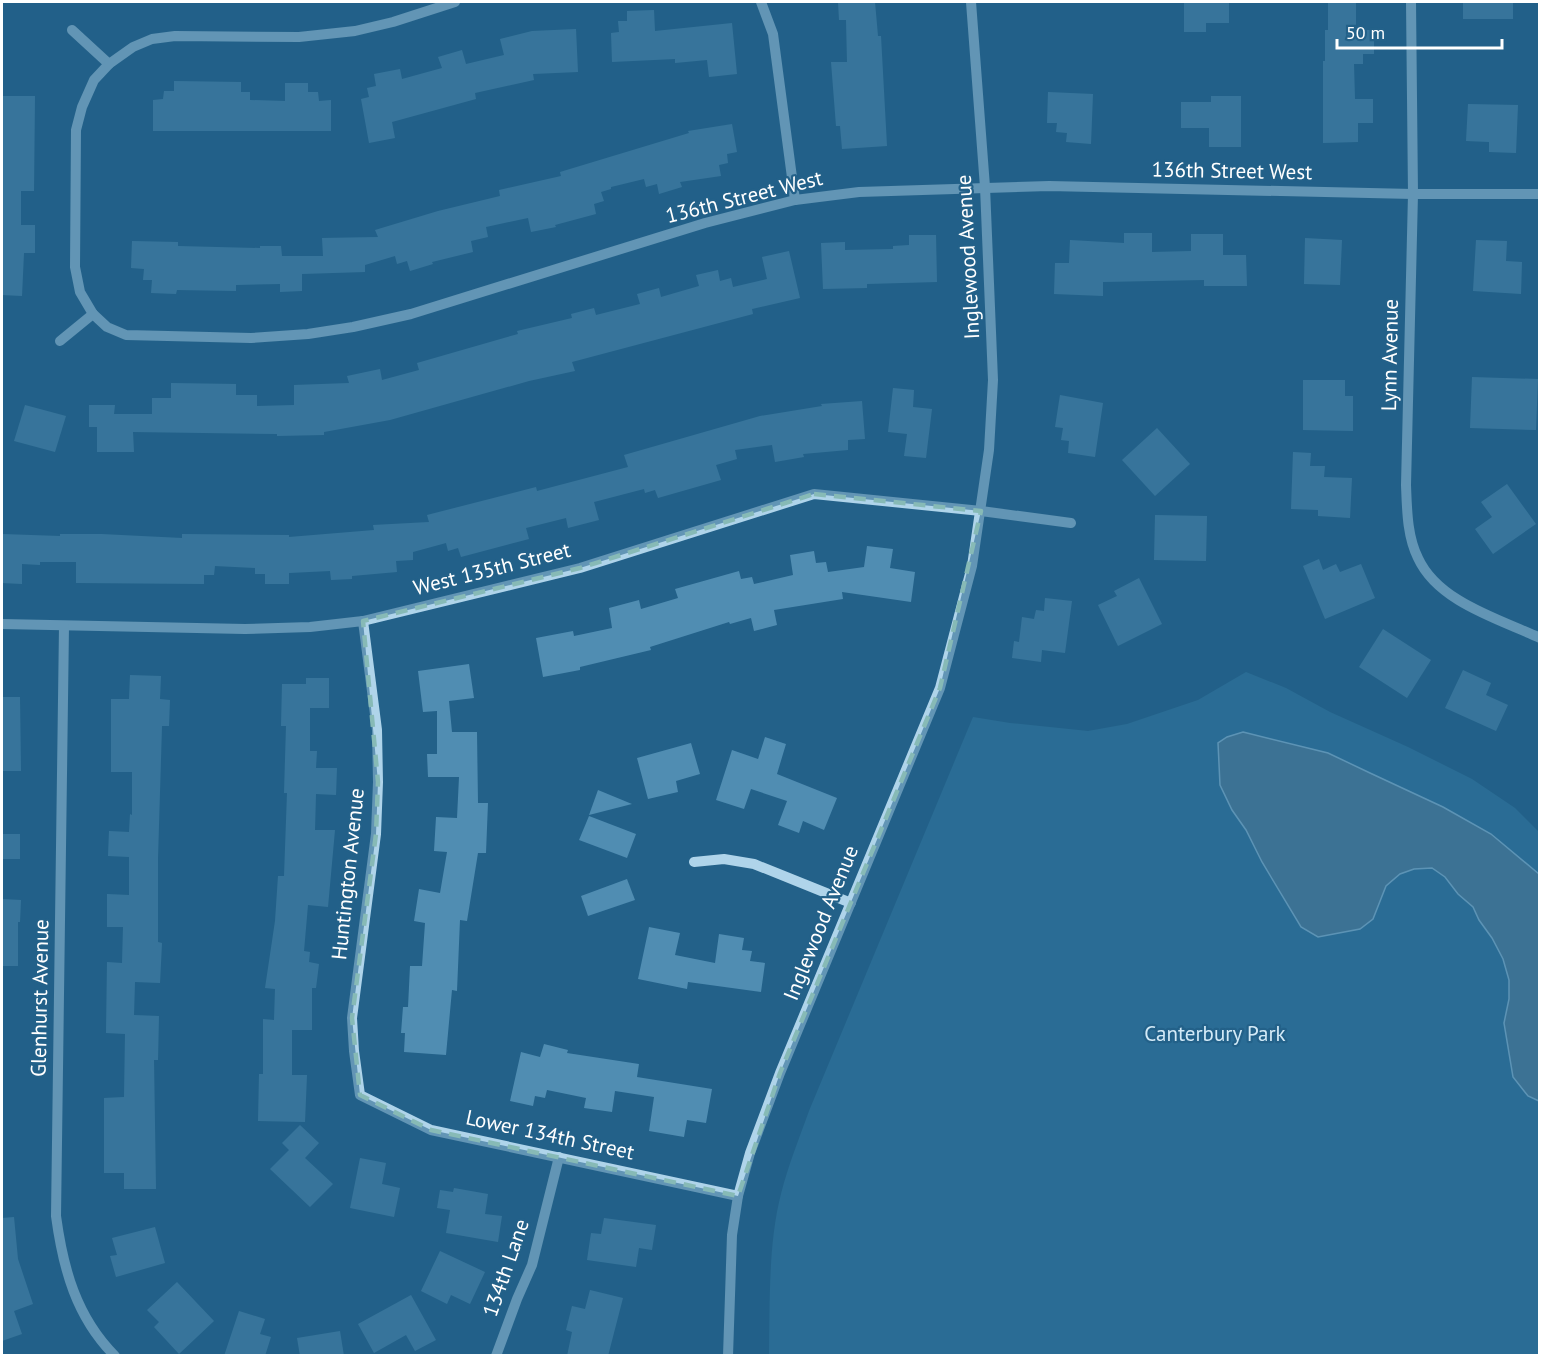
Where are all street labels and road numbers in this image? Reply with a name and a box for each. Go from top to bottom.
street label: 136th Street West [1152,156,1312,185]
street label: 136th Street West [663,164,825,229]
street label: Inglewood Avenue [950,174,985,340]
street label: Lynn Avenue [1375,299,1404,411]
street label: West 135th Street [411,536,573,601]
street label: Huntington Avenue [325,787,370,961]
street label: Inglewood Avenue [777,841,864,1004]
street label: Glenhurst Avenue [25,919,54,1077]
street label: Lower 134th Street [463,1103,637,1166]
street label: 134th Lane [476,1215,535,1320]

